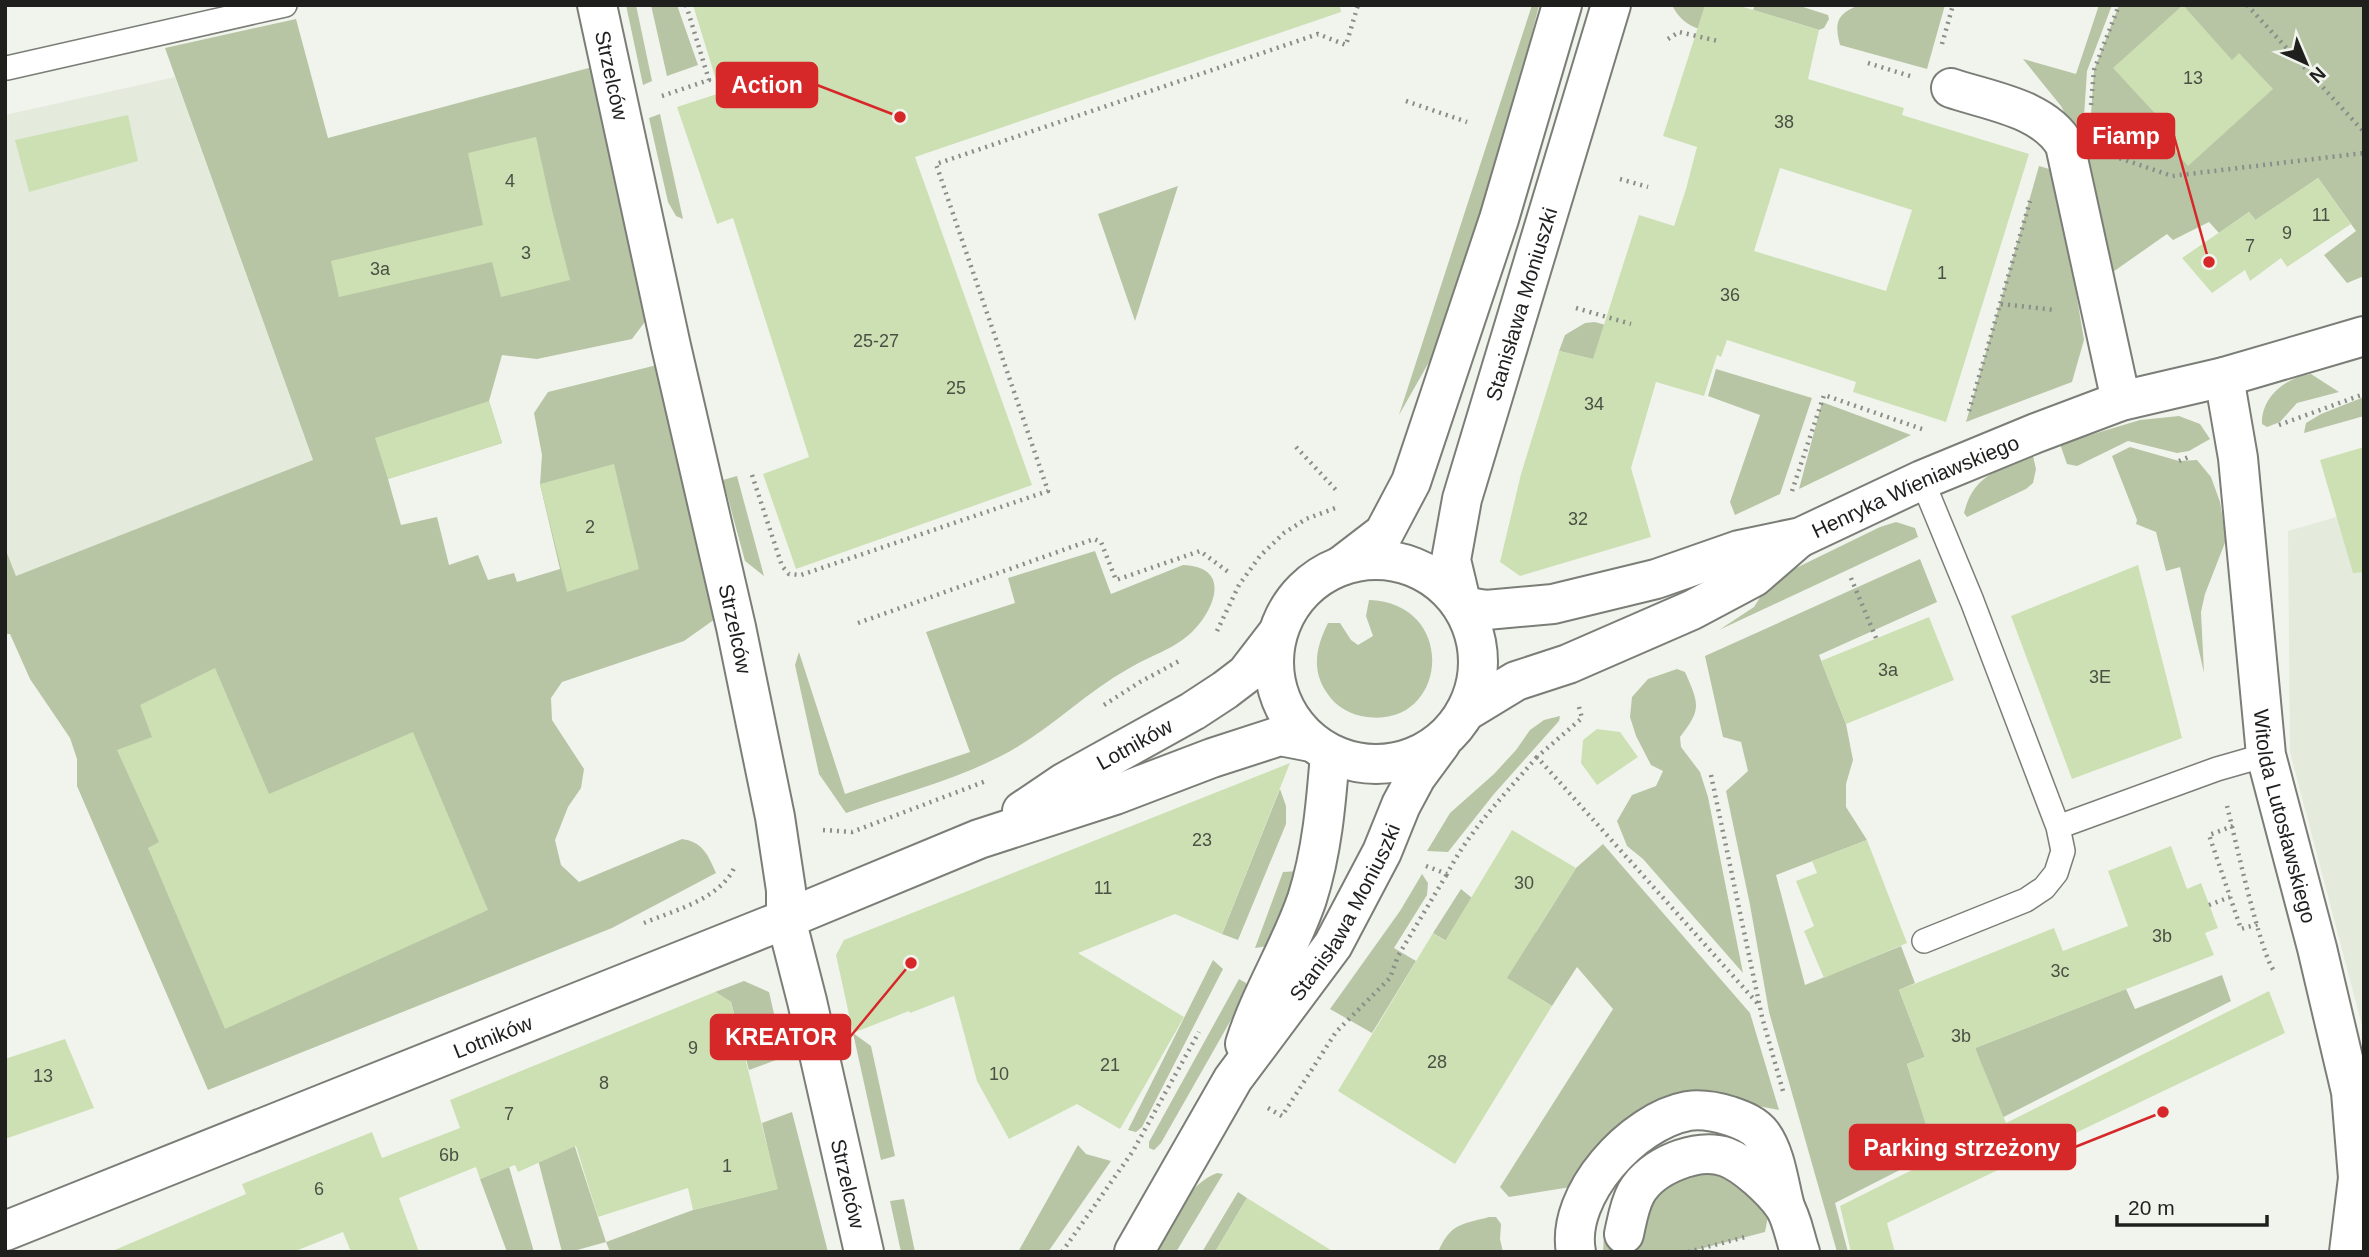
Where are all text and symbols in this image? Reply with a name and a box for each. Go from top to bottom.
street label: Strzelców [591,28,633,123]
north arrow [2271,28,2341,98]
callout: Action [717,63,817,107]
text: N [2305,63,2330,87]
house number: 13 [2183,68,2203,88]
text: Action [731,72,803,98]
house number: 38 [1774,112,1794,132]
callout: Fiamp [2078,114,2174,158]
text: Fiamp [2092,123,2160,149]
house number: 4 [505,171,515,191]
street label: Stanisława Moniuszki [1481,204,1561,403]
house number: 11 [2312,205,2330,225]
house number: 9 [2282,223,2292,243]
house number: 7 [2245,236,2255,256]
house number: 3 [521,243,531,263]
house number: 3a [370,259,391,279]
house number: 1 [1937,263,1947,283]
house number: 36 [1720,285,1740,305]
house number: 25-27 [853,331,899,351]
house number: 25 [946,378,966,398]
house number: 34 [1584,394,1604,414]
street label: Henryka Wieniawskiego [1808,430,2022,542]
house number: 32 [1568,509,1588,529]
house number: 2 [585,517,595,537]
street label: Strzelców [715,582,757,676]
house number: 3a [1878,660,1899,680]
house number: 3E [2089,667,2111,687]
street label: Witolda Lutosławskiego [2250,708,2321,925]
street label: Lotników [1092,713,1177,774]
street label: Stanisława Moniuszki [1284,820,1404,1005]
house number: 23 [1192,830,1212,850]
house number: 30 [1514,873,1534,893]
house number: 11 [1094,878,1112,898]
house number: 3b [2152,926,2172,946]
house number: 3c [2050,961,2070,981]
street label: Lotników [450,1010,536,1062]
callout: KREATOR [711,1015,850,1059]
text: KREATOR [725,1024,837,1050]
house number: 3b [1951,1026,1971,1046]
house number: 9 [688,1038,698,1058]
house number: 28 [1427,1052,1447,1072]
house number: 21 [1100,1055,1120,1075]
house number: 10 [989,1064,1009,1084]
house number: 13 [33,1066,53,1086]
house number: 8 [599,1073,609,1093]
house number: 7 [504,1104,514,1124]
callout: Parking strzeżony [1850,1125,2075,1169]
text: Parking strzeżony [1864,1135,2061,1161]
street label: Strzelców [827,1137,870,1231]
house number: 6b [439,1145,459,1165]
house number: 1 [722,1156,732,1176]
house number: 6 [314,1179,324,1199]
scale bar [2117,1184,2268,1228]
text: 20 m [2128,1196,2175,1219]

